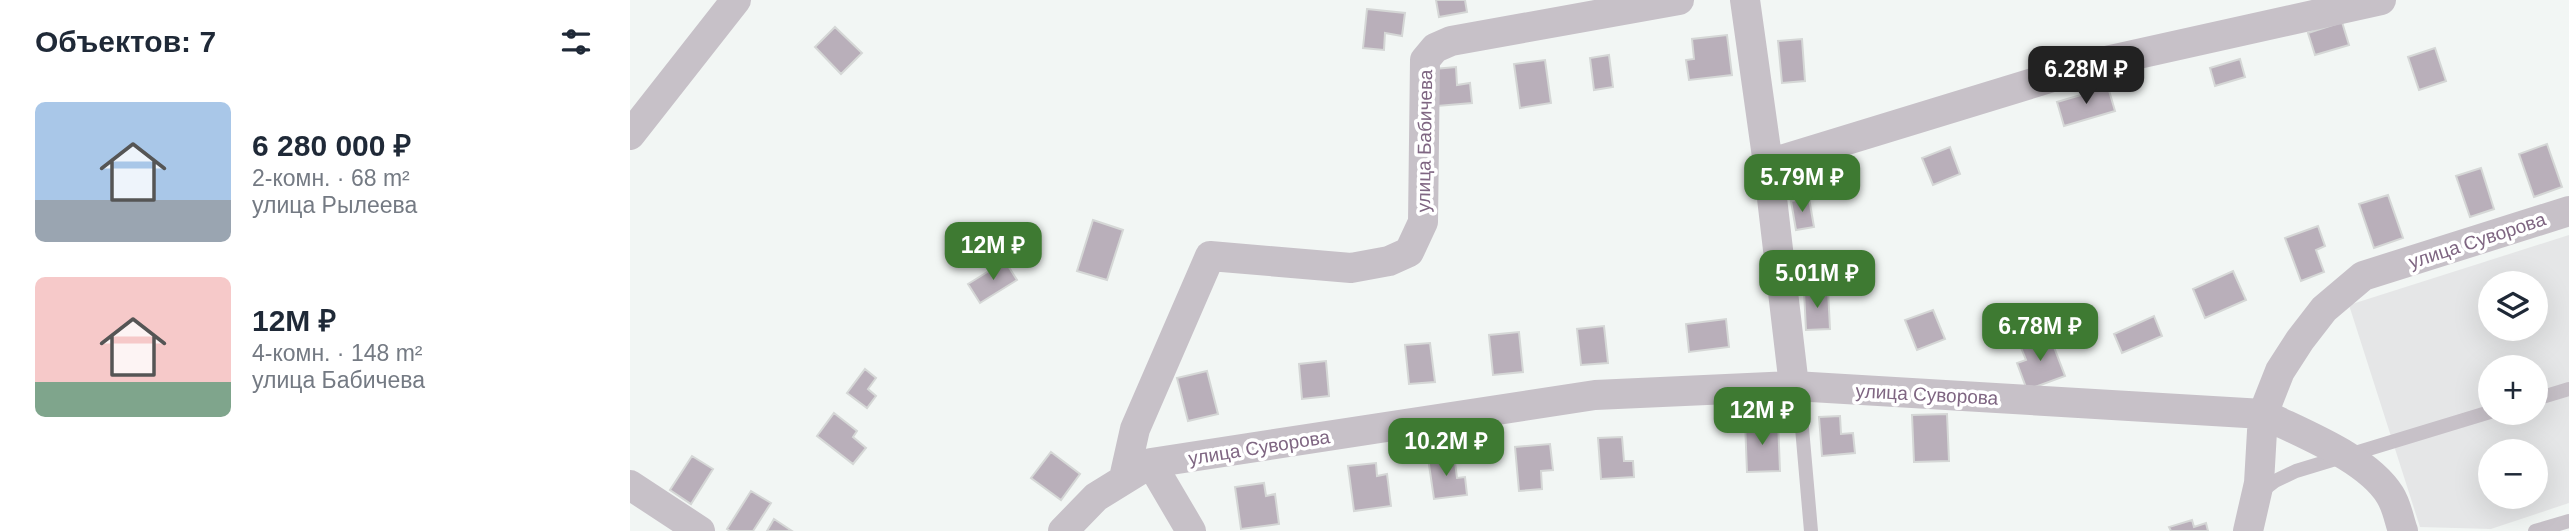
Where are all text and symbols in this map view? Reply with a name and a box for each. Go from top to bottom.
icon: filters [557,23,595,61]
text: Объектов: 7 [35,25,216,58]
pin: 6.28M ₽ [2021,46,2151,106]
text: 6.28M ₽ [2044,56,2128,82]
street label: улица Бабичева [1413,69,1436,213]
text: 6 280 000 ₽ [252,129,411,162]
icon: home [91,130,175,214]
pin: 5.79M ₽ [1737,154,1867,214]
text: 5.79M ₽ [1760,164,1844,190]
text: 2-комн. · 68 m² [252,165,410,191]
text: улица Рылеева [252,192,417,218]
street label: улица Суворова [2406,208,2549,273]
pin: 12M ₽ [944,222,1042,282]
text: 12M ₽ [961,232,1025,258]
pin: 5.01M ₽ [1752,250,1882,310]
text: 5.01M ₽ [1775,260,1859,286]
map controls [2478,271,2548,509]
button: layers [2478,271,2548,341]
text: 12M ₽ [252,304,336,337]
pin: 6.78M ₽ [1975,304,2105,363]
icon: home [91,305,175,389]
text: 6.78M ₽ [1998,313,2082,339]
text: 4-комн. · 148 m² [252,340,423,366]
button: + [2478,355,2548,425]
text: улица Бабичева [252,367,425,393]
street label: улица Суворова [1855,380,1999,409]
pin: 12M ₽ [1713,388,1811,447]
text: 12M ₽ [1730,397,1794,423]
pin: 10.2M ₽ [1381,419,1511,478]
street label: улица Суворова [1187,426,1332,469]
text: 10.2M ₽ [1404,428,1488,454]
button: − [2478,439,2548,509]

